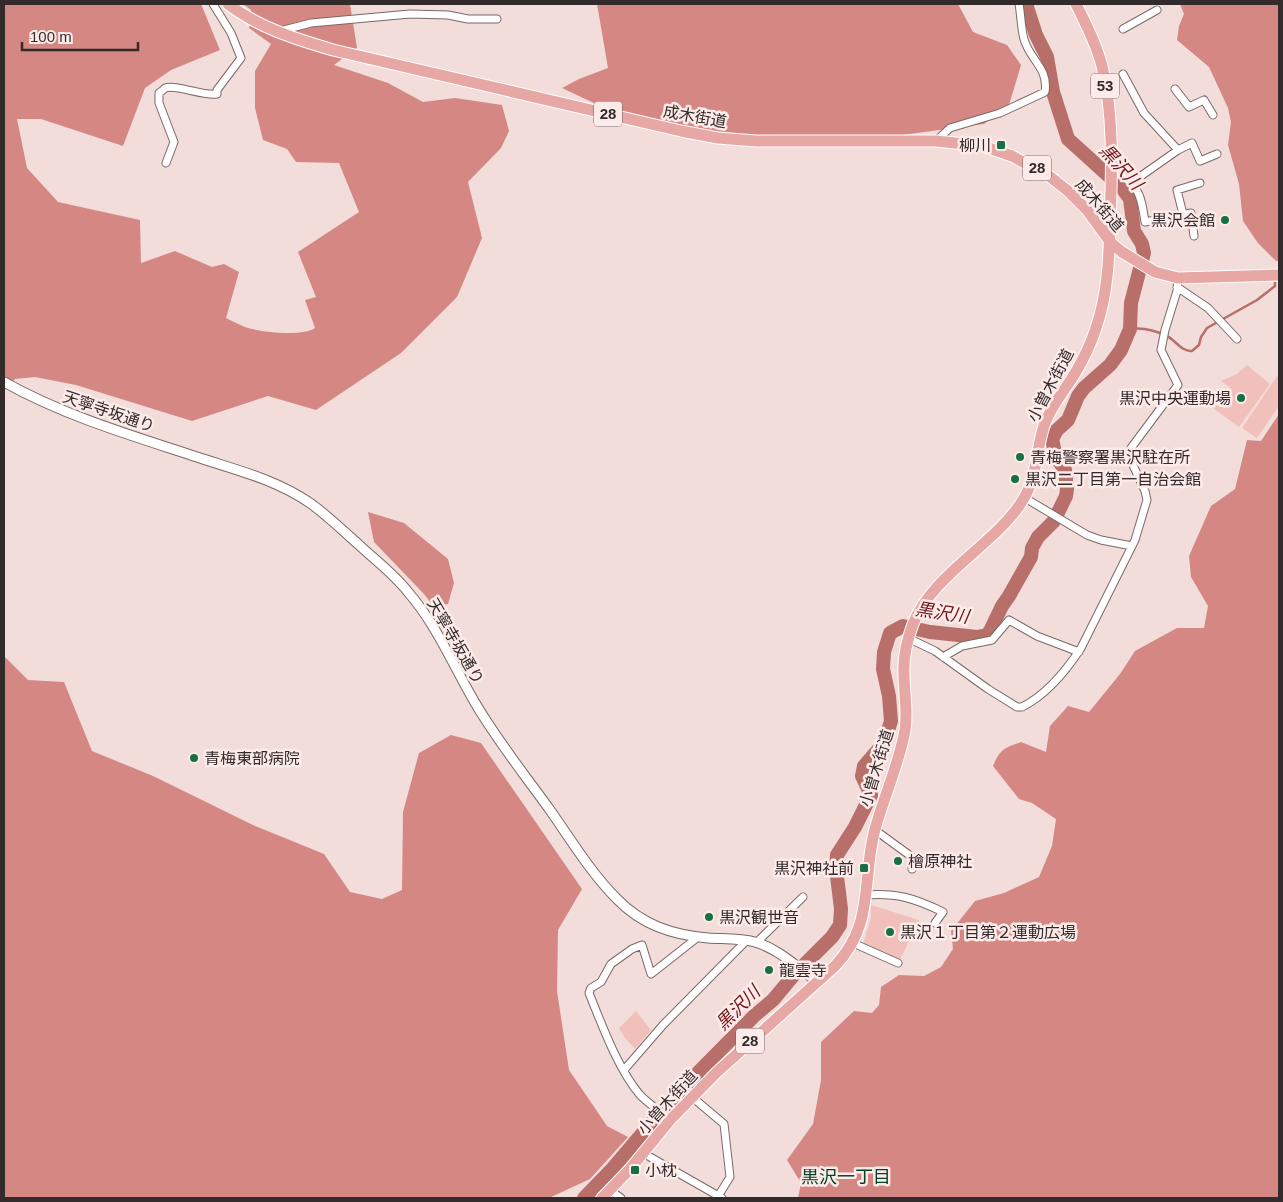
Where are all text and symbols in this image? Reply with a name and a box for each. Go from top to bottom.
scale bar [22,20,139,52]
text: 100 m [30,28,72,45]
road number: 53 [1091,74,1119,98]
road number: 28 [594,102,622,126]
street label: 成木街道 [662,103,728,130]
place label: 柳川 [959,137,991,154]
marker: 柳川 [995,139,1007,151]
water label: 黒沢川 [1096,140,1148,195]
road number: 28 [1023,156,1051,180]
street label: 成木街道 [1072,176,1127,235]
place label: 黒沢会館 [1151,212,1215,229]
marker: 黒沢会館 [1219,214,1231,226]
street label: 小曽木街道 [1024,346,1077,425]
street label: 天寧寺坂通り [61,388,157,435]
place label: 黒沢中央運動場 [1119,390,1231,407]
marker: 黒沢中央運動場 [1235,392,1247,404]
place label: 青梅警察署黒沢駐在所 [1030,449,1190,466]
marker: 青梅警察署黒沢駐在所 [1014,451,1026,463]
place label: 黒沢二丁目第一自治会館 [1025,471,1201,488]
marker: 黒沢二丁目第一自治会館 [1009,473,1021,485]
street label: 天寧寺坂通り [424,595,487,687]
water label: 黒沢川 [914,599,972,627]
street label: 小曽木街道 [857,727,896,809]
place label: 青梅東部病院 [204,750,300,767]
marker: 青梅東部病院 [188,752,200,764]
place label: 檜原神社 [908,853,972,870]
marker: 檜原神社 [892,855,904,867]
place label: 黒沢神社前 [774,860,854,877]
marker: 黒沢神社前 [858,862,870,874]
place label: 黒沢観世音 [719,909,799,926]
marker: 黒沢観世音 [703,911,715,923]
place label: 黒沢１丁目第２運動広場 [900,924,1076,941]
marker: 黒沢１丁目第２運動広場 [884,926,896,938]
place label: 龍雲寺 [779,962,827,979]
marker: 龍雲寺 [763,964,775,976]
water label: 黒沢川 [712,980,766,1034]
road number: 28 [736,1028,764,1054]
street label: 小曽木街道 [634,1067,700,1138]
place label: 小枕 [645,1162,677,1179]
marker: 小枕 [629,1164,641,1176]
district label: 黒沢一丁目 [801,1167,891,1187]

